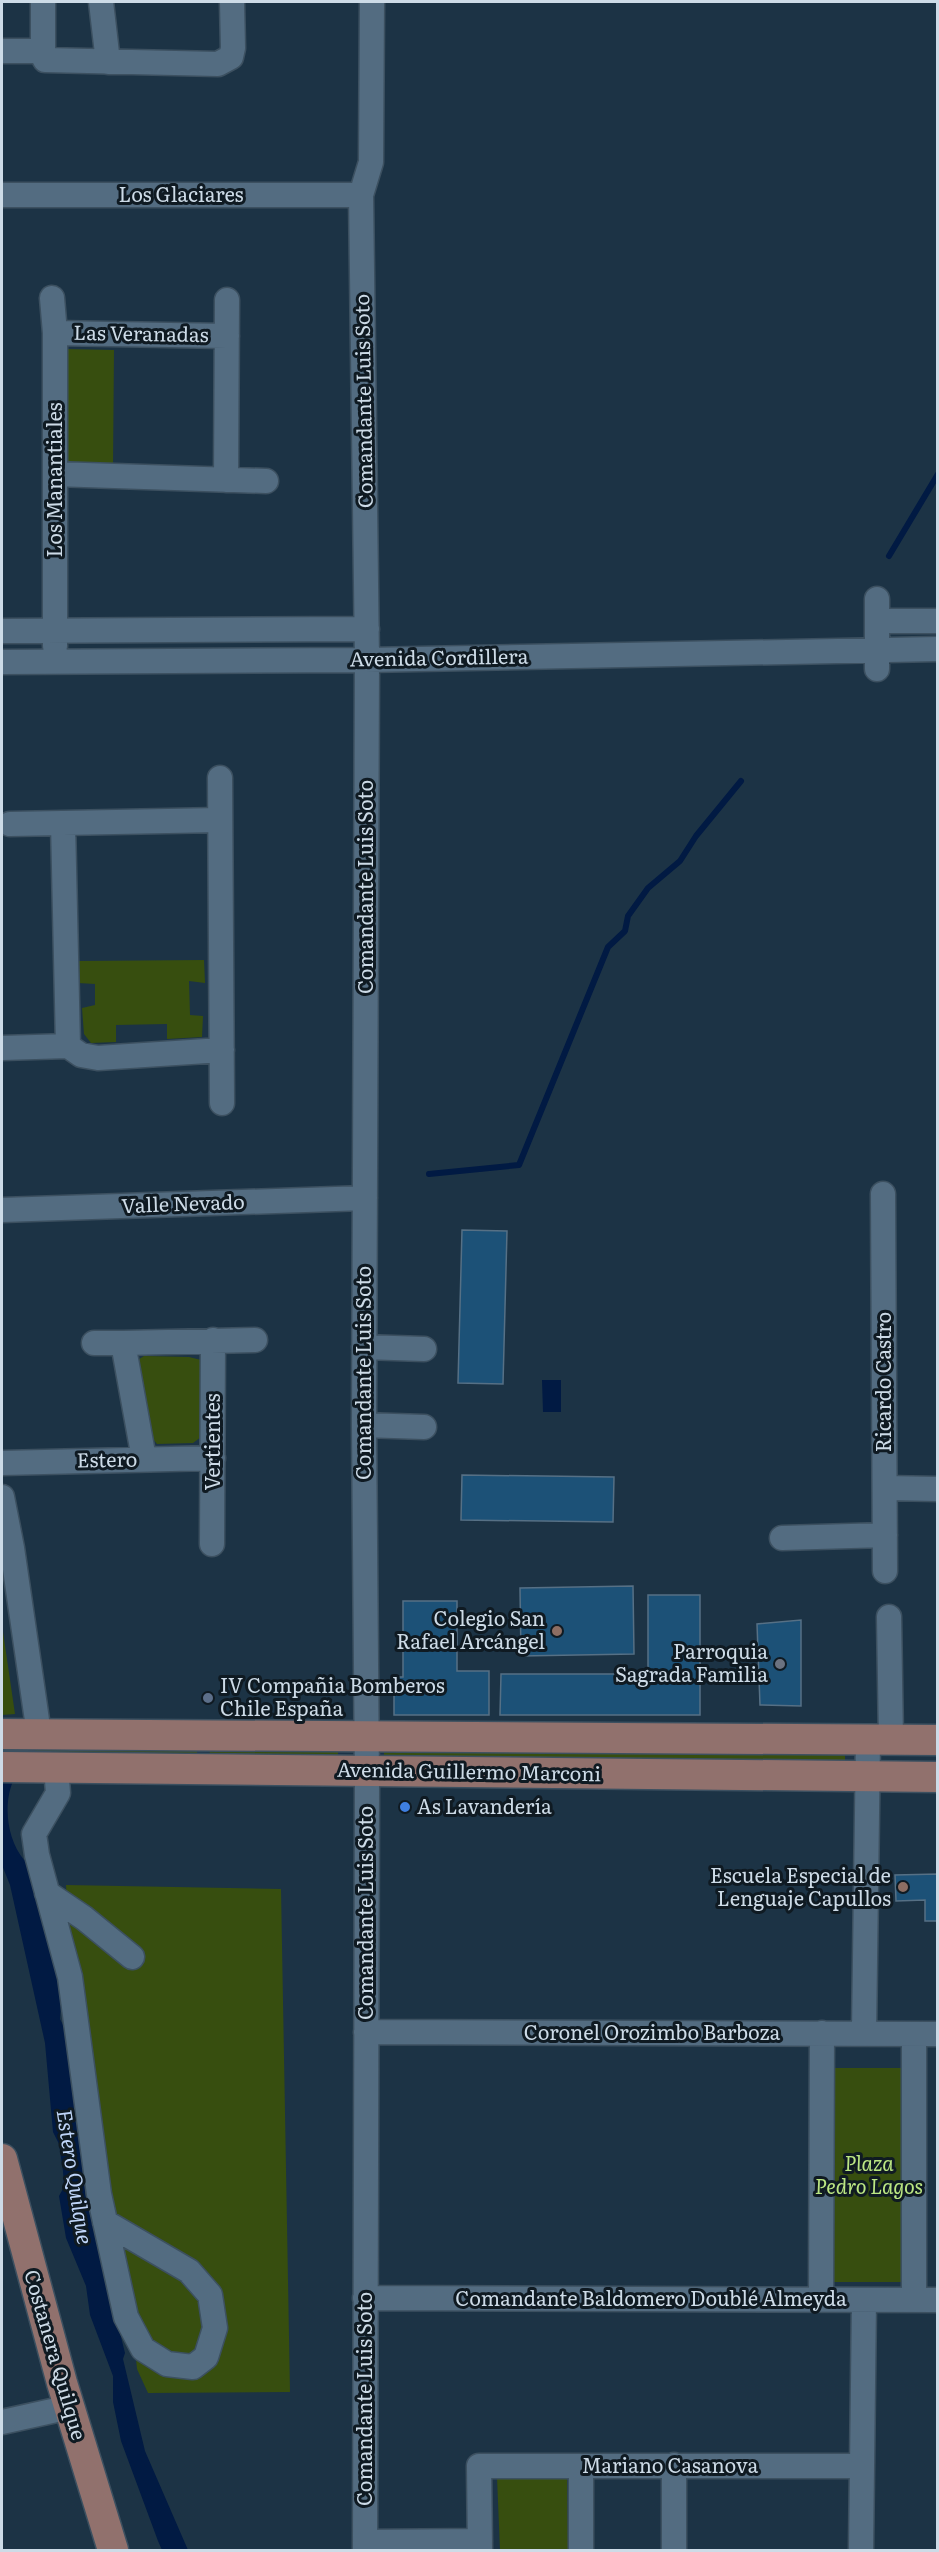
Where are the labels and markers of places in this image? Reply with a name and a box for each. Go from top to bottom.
place label: Colegio San Rafael Arcángel [396,1602,545,1655]
marker: Colegio San Rafael Arcángel [550,1624,564,1638]
place label: Parroquia Sagrada Familia [615,1635,768,1688]
marker: Parroquia Sagrada Familia [773,1657,787,1671]
place label: IV Compañia Bomberos Chile España [220,1669,445,1722]
marker: IV Compañia Bomberos Chile España [201,1691,215,1705]
place label: As Lavandería [417,1790,552,1820]
marker: As Lavandería [398,1800,412,1814]
place label: Escuela Especial de Lenguaje Capullos [710,1859,891,1912]
marker: Escuela Especial de Lenguaje Capullos [896,1880,910,1894]

